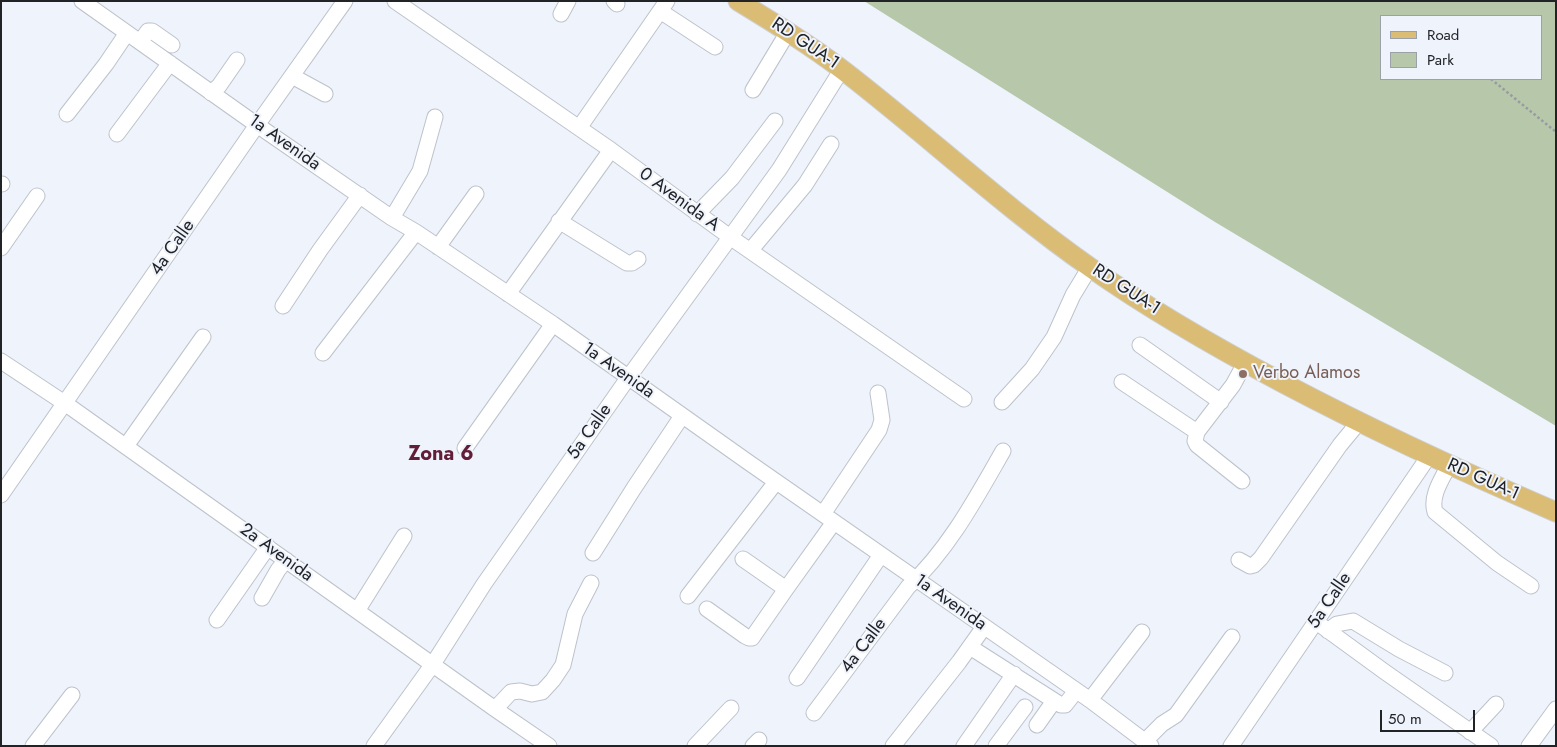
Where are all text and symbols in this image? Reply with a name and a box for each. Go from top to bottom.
street label: RD GUA-1 [767,14,843,74]
legend [1380,15,1542,80]
text: Road [1427,24,1459,46]
text: Park [1427,49,1454,71]
street label: 1a Avenida [244,110,324,176]
street label: 0 Avenida A [634,164,724,236]
street label: 4a Calle [146,216,200,280]
street label: RD GUA-1 [1088,260,1164,320]
street label: 1a Avenida [578,338,658,404]
place label: Verbo Alamos [1253,363,1360,385]
marker: Verbo Alamos [1237,368,1249,380]
street label: 5a Calle [563,400,617,464]
district label: Zona 6 [408,443,474,467]
street label: RD GUA-1 [1444,455,1522,505]
street label: 2a Avenida [235,519,317,587]
street label: 5a Calle [1304,569,1356,633]
street label: 1a Avenida [910,570,990,636]
street label: 4a Calle [836,614,892,678]
scale bar [1382,700,1477,732]
text: 50 m [1388,708,1422,730]

